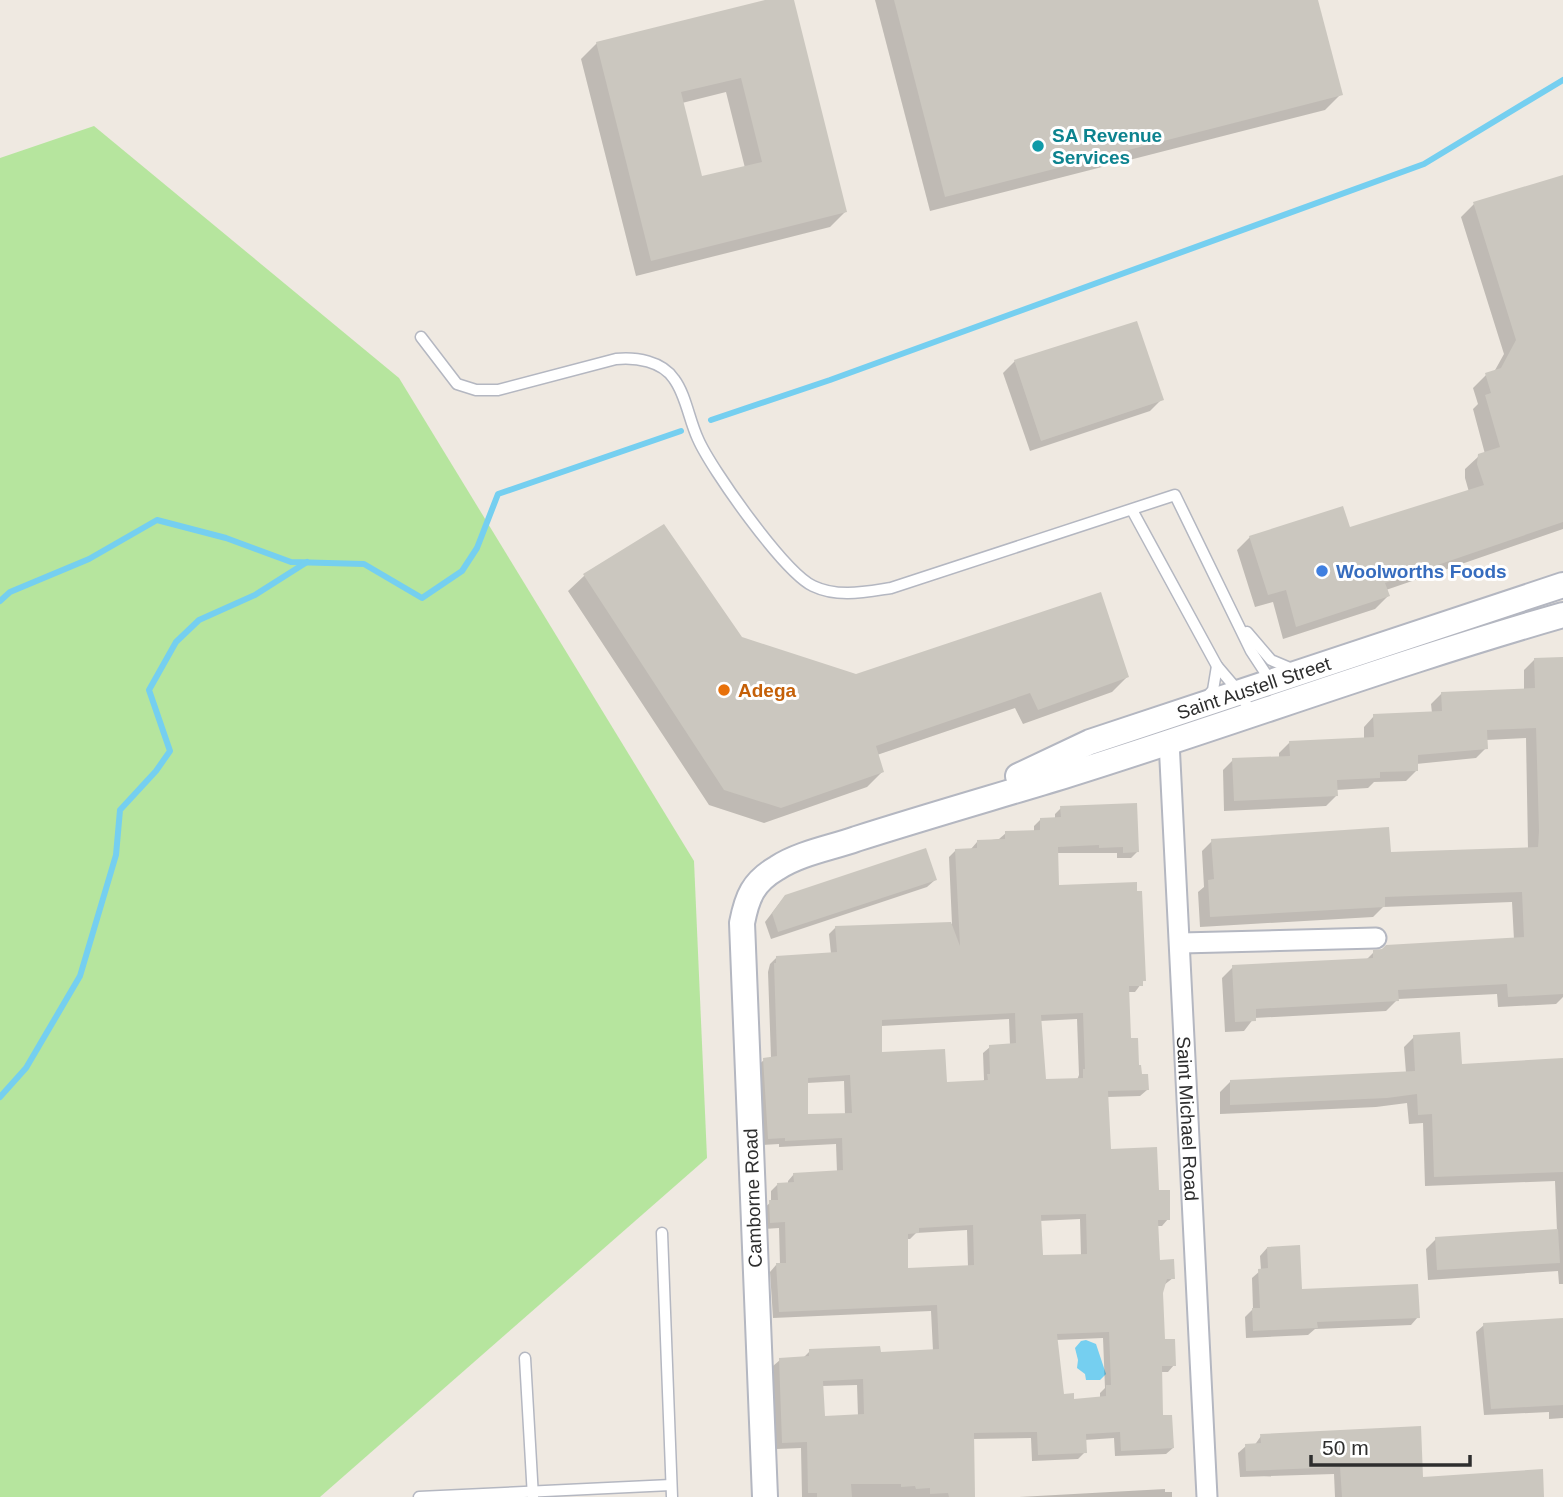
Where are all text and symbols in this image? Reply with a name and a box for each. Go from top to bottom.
place label: SA Revenue Services [1052,125,1162,168]
marker: SA Revenue Services [1030,138,1046,154]
place label: Woolworths Foods [1336,561,1507,582]
marker: Woolworths Foods [1314,563,1330,579]
street label: Saint Austell Street [1174,652,1334,723]
place label: Adega [738,680,797,701]
marker: Adega [716,682,732,698]
street label: Saint Michael Road [1173,1036,1203,1201]
street label: Camborne Road [740,1128,766,1268]
scale bar [1311,1424,1470,1468]
text: 50 m [1322,1436,1369,1459]

